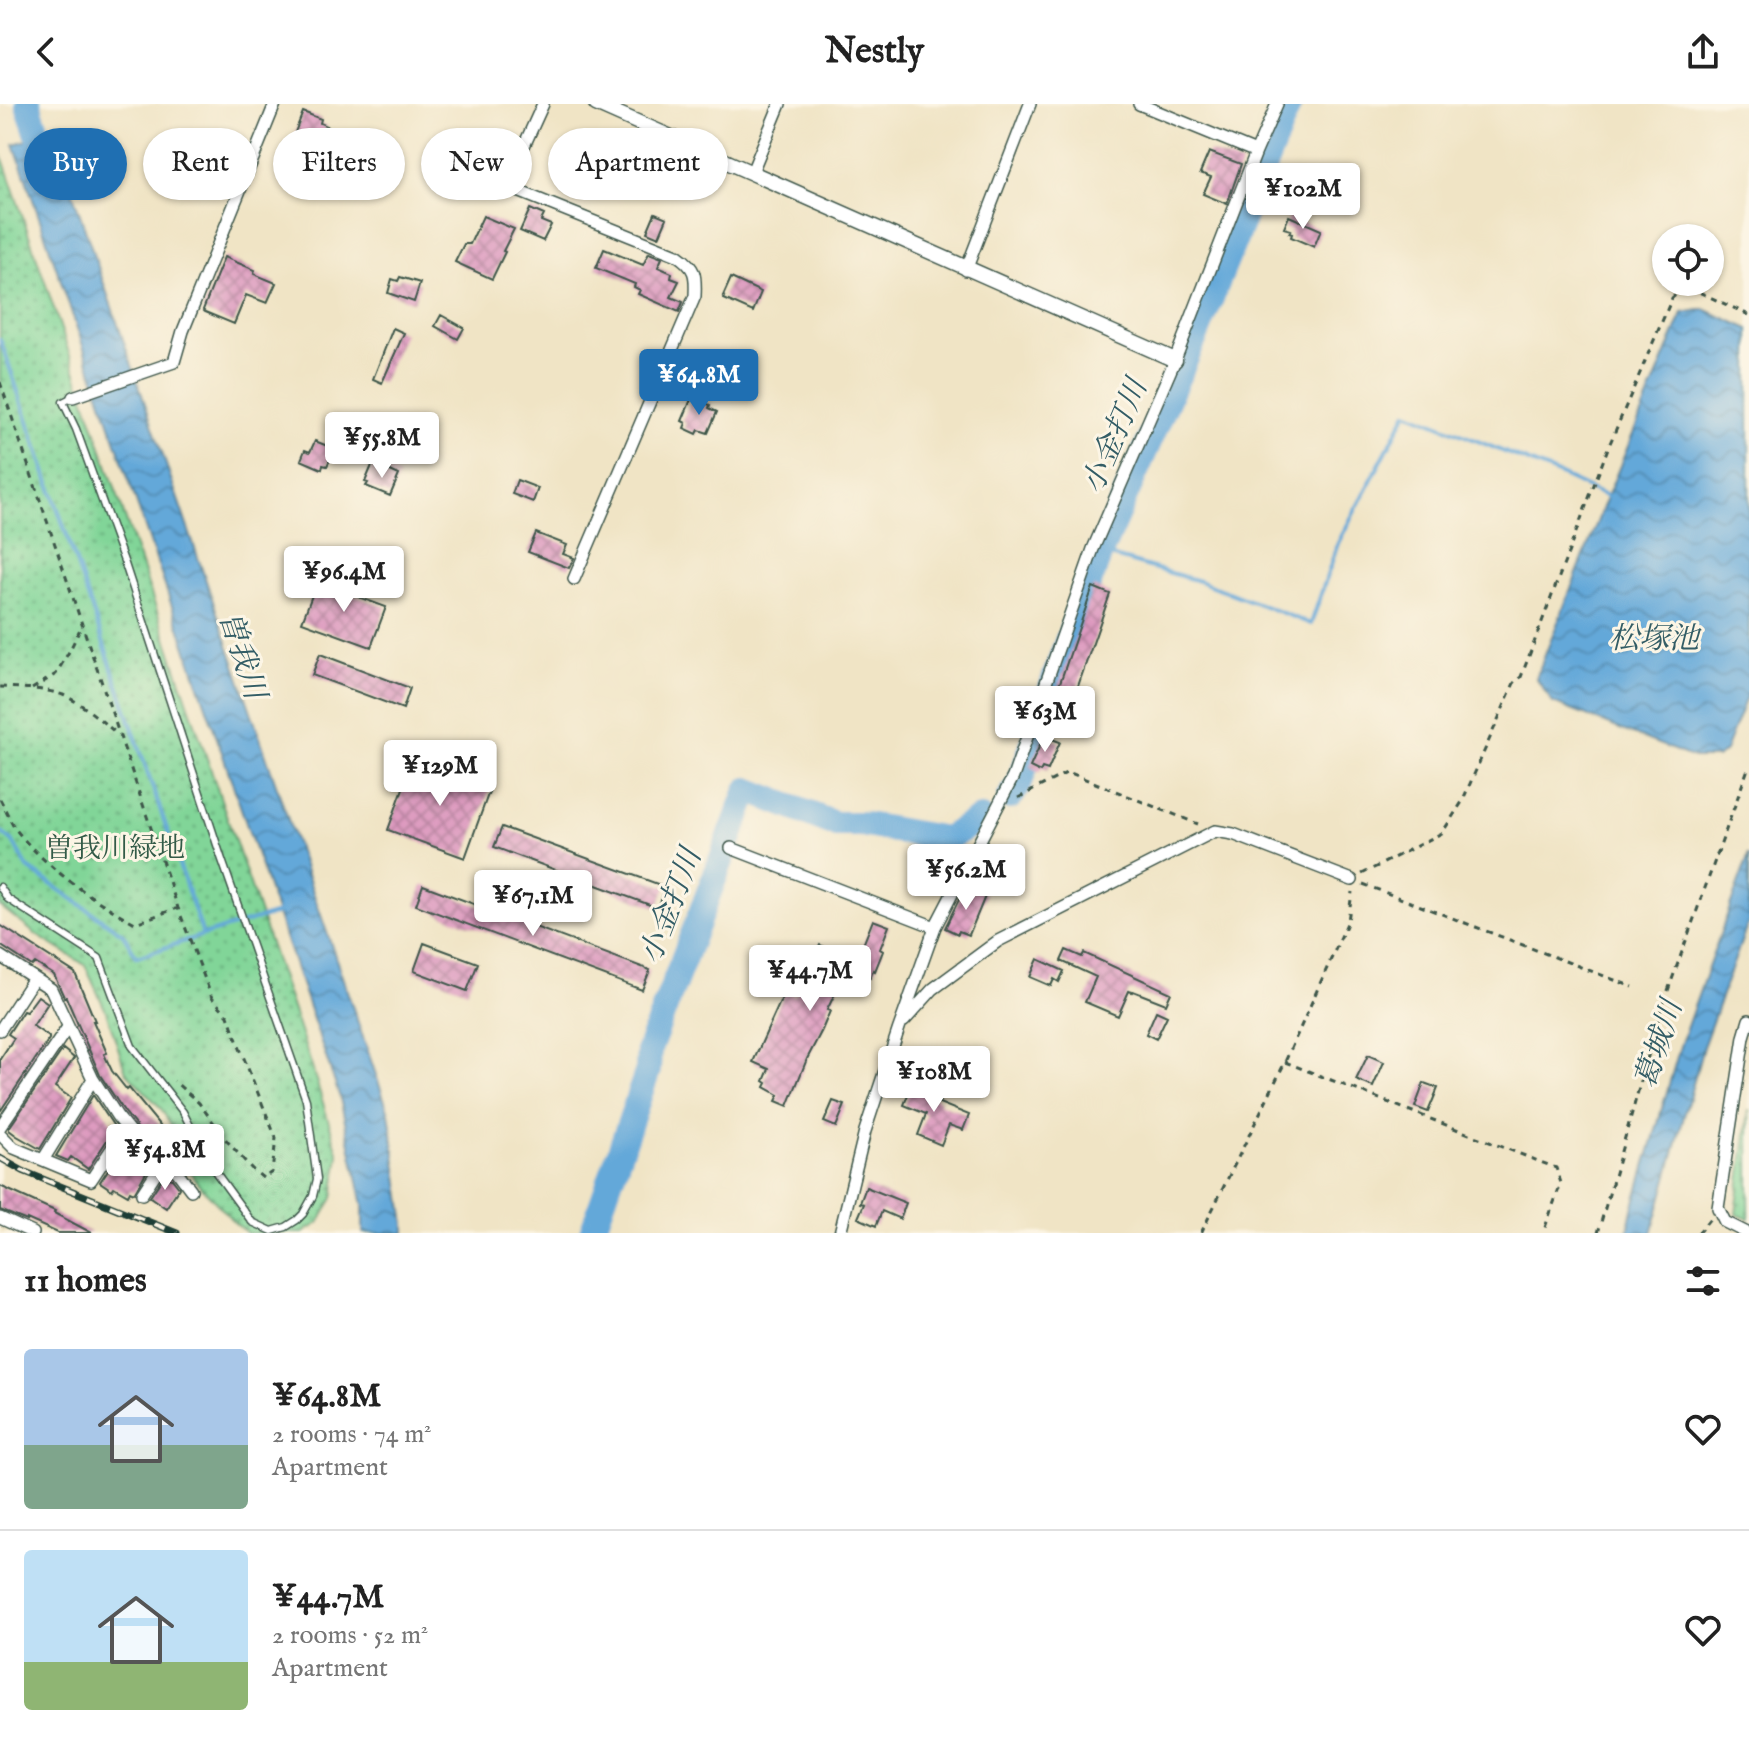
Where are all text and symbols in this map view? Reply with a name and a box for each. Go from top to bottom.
text: Nestly [825,29,924,75]
icon: back [24,30,68,74]
icon: share [1681,30,1725,74]
chip: Buy [24,128,127,200]
chip: Rent [143,128,257,200]
chip: Filters [273,128,405,200]
chip: New [421,128,532,200]
chip: Apartment [548,128,728,200]
pin: ¥102M [1247,163,1359,231]
text: ¥102M [1264,172,1342,205]
map controls [1652,224,1724,296]
button: locate [1652,224,1724,296]
pin: ¥64.8M [634,349,764,417]
text: ¥64.8M [657,358,741,391]
water label: 小金打川 [1075,371,1158,499]
pin: ¥55.8M [317,412,447,480]
text: ¥55.8M [343,421,421,454]
pin: ¥96.4M [279,546,409,614]
text: ¥96.4M [302,555,386,588]
water label: 曽我川 [209,607,274,707]
water label: 松塚池 [1609,621,1702,659]
pin: ¥63M [998,686,1092,754]
text: ¥63M [1013,695,1077,728]
pin: ¥129M [384,740,496,808]
text: ¥129M [402,749,478,782]
park label: 曽我川緑地 [45,832,185,867]
water label: 小金打川 [633,841,712,970]
pin: ¥56.2M [901,844,1031,912]
text: ¥56.2M [925,853,1007,886]
pin: ¥67.1M [468,870,598,938]
text: ¥67.1M [492,879,574,912]
pin: ¥44.7M [745,945,875,1013]
text: ¥44.7M [767,954,853,987]
water label: 葛城川 [1628,993,1693,1093]
pin: ¥108M [878,1046,990,1114]
text: ¥108M [896,1055,972,1088]
pin: ¥54.8M [100,1124,230,1192]
text: ¥54.8M [124,1133,206,1166]
icon: filters [1681,1259,1725,1303]
text: 11 homes [24,1260,147,1303]
text: ¥64.8M [272,1375,381,1418]
icon: home [88,1381,184,1477]
icon: heart [1681,1407,1725,1451]
text: 2 rooms · 74 m² [272,1418,432,1451]
text: Apartment [272,1451,388,1484]
text: ¥44.7M [272,1576,384,1619]
icon: home [88,1582,184,1678]
icon: heart [1681,1608,1725,1652]
text: 2 rooms · 52 m² [272,1619,428,1652]
text: Apartment [272,1652,388,1685]

